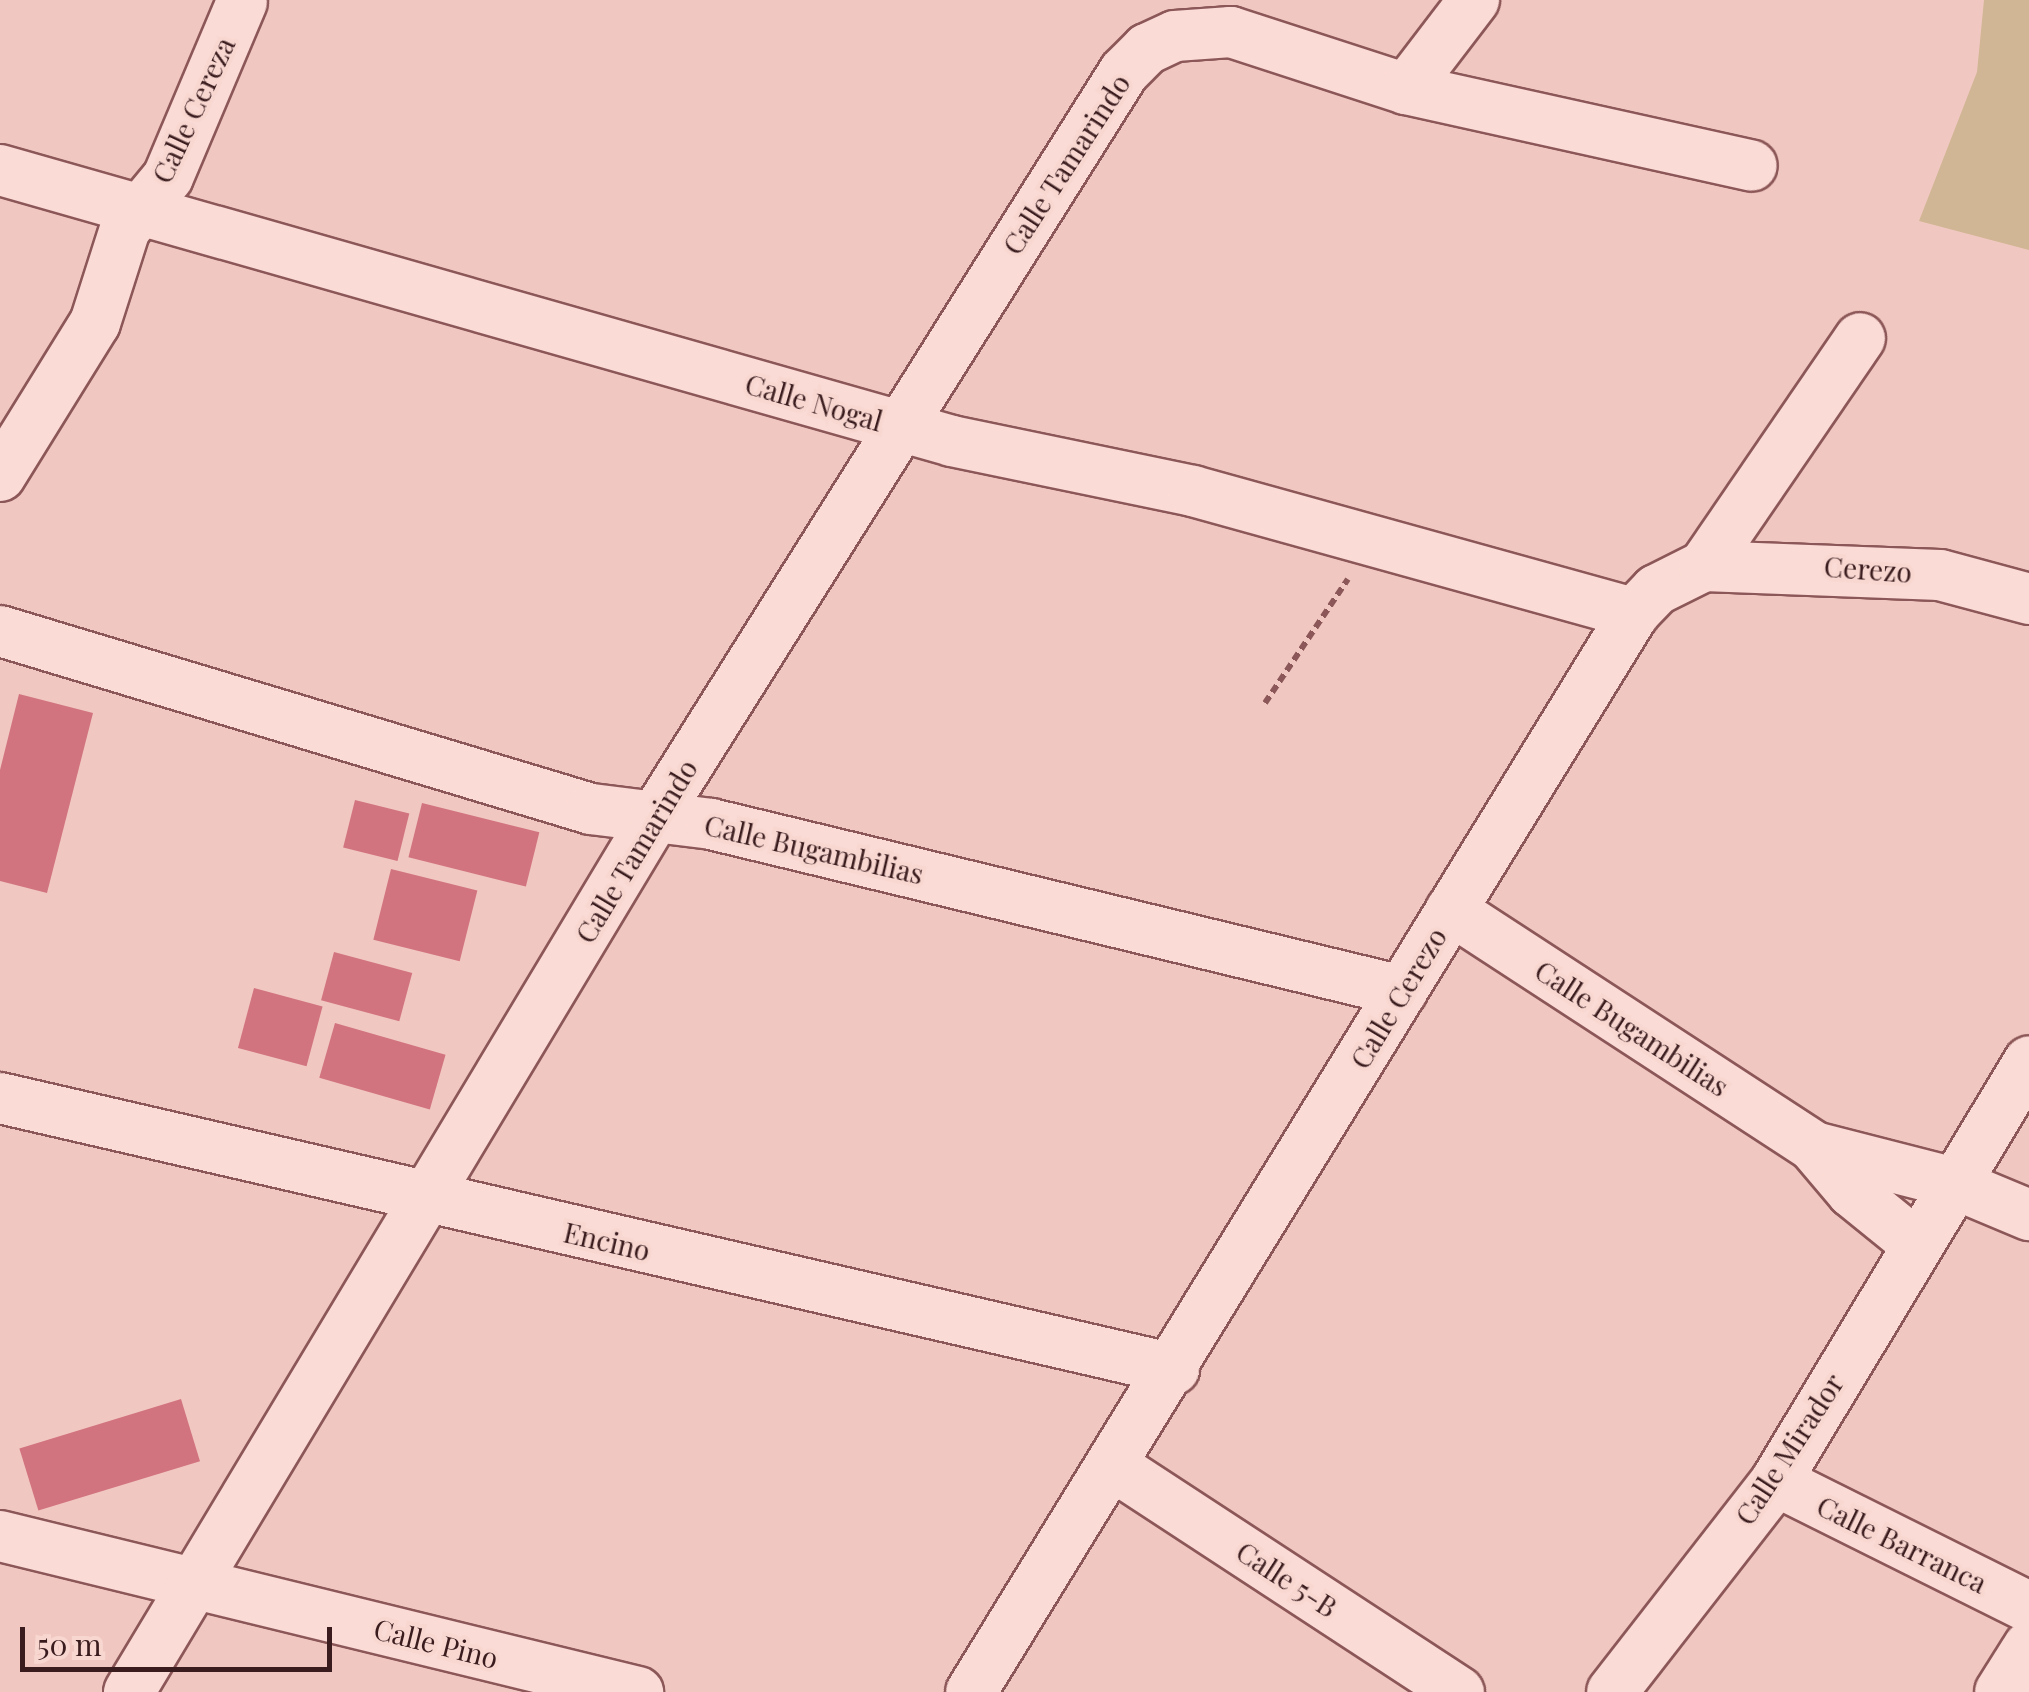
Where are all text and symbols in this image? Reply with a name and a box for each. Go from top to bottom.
street label: Calle Cereza [145,32,241,188]
street label: Calle Tamarindo [995,67,1137,261]
street label: Calle Nogal [742,366,886,438]
street label: Cerezo [1823,549,1913,589]
street label: Calle Tamarindo [568,753,704,949]
street label: Calle Bugambilias [701,807,927,891]
street label: Calle Cerezo [1343,922,1453,1074]
street label: Calle Bugambilias [1529,953,1735,1103]
street label: Encino [561,1215,653,1267]
street label: Calle Mirador [1728,1367,1850,1531]
street label: Calle Barranca [1812,1488,1992,1600]
street label: Calle 5-B [1230,1534,1344,1624]
scale bar [25,1607,338,1669]
street label: Calle Pino [370,1611,502,1675]
text: 50 m [37,1624,102,1664]

